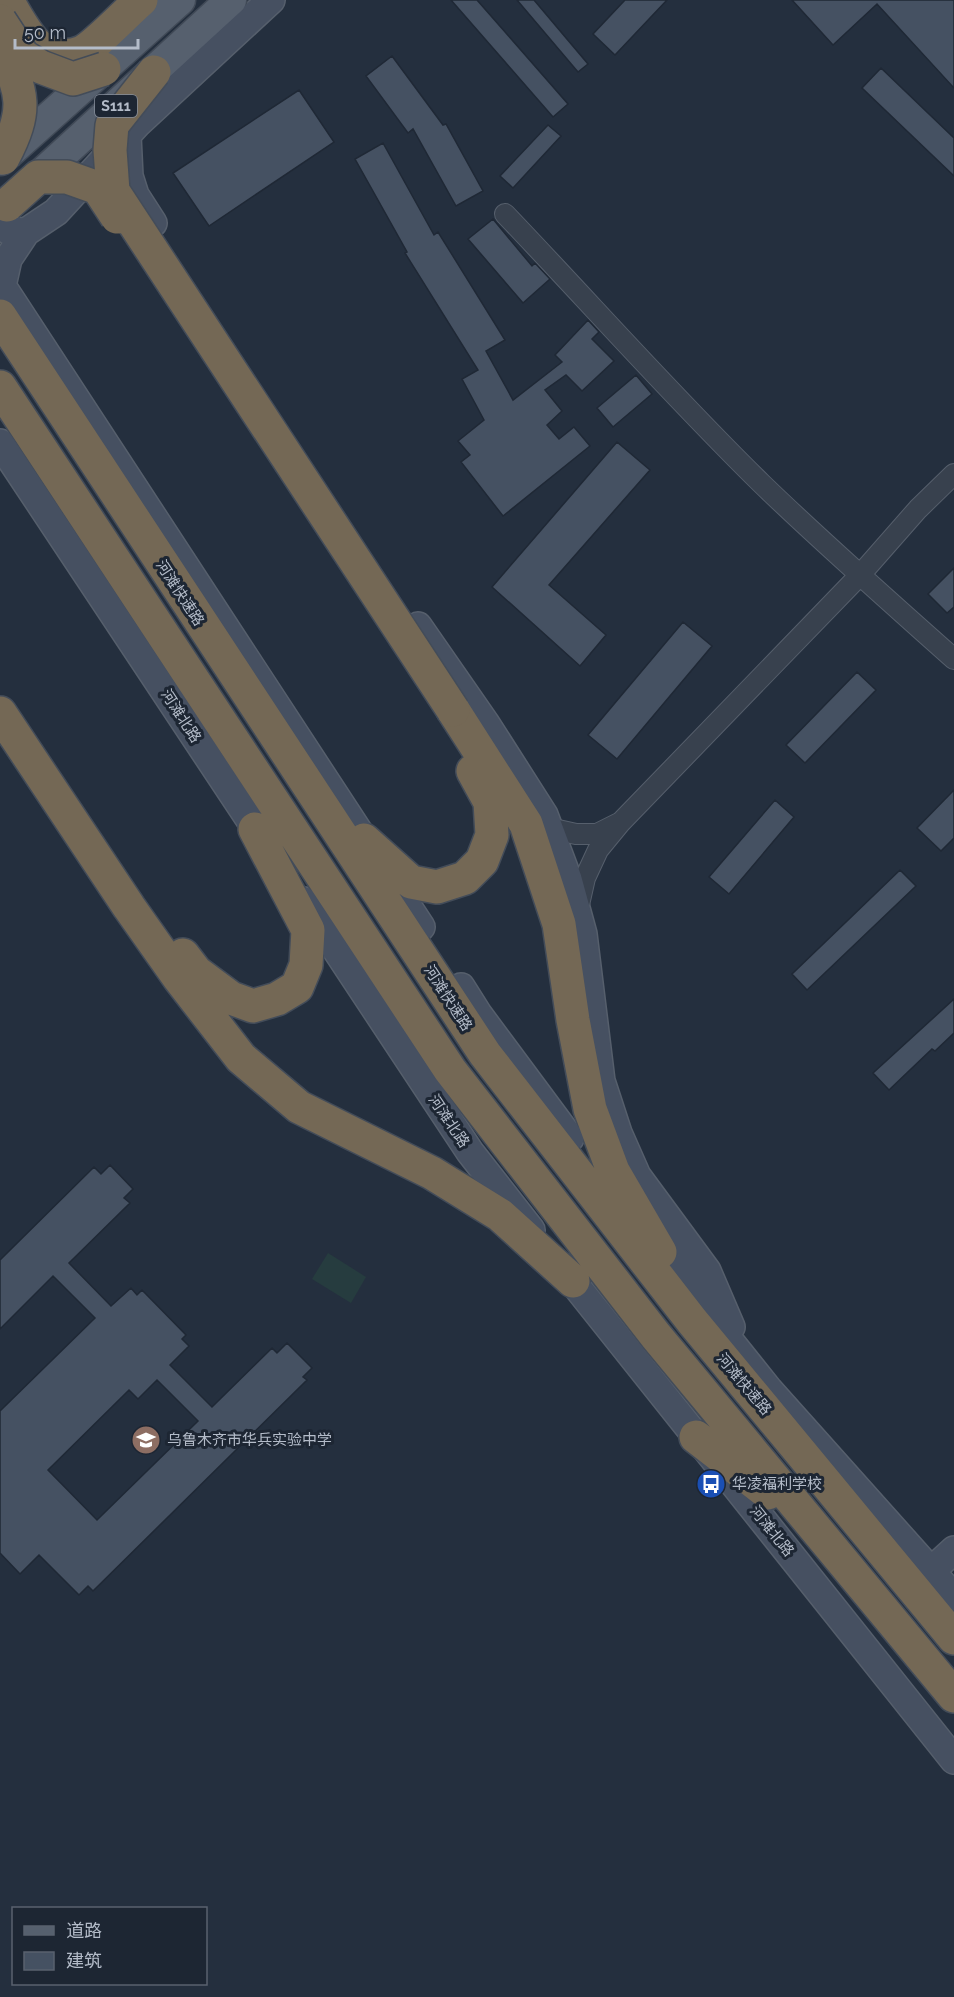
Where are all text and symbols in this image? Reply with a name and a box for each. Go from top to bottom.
scale bar [15,12,138,50]
text: 50 m [24,22,66,43]
road number: S111 [95,95,137,117]
street label: 河滩快速路 [152,557,208,629]
street label: 河滩北路 [157,686,205,746]
street label: 河滩快速路 [420,962,476,1034]
street label: 河滩北路 [425,1091,473,1151]
street label: 河滩快速路 [713,1349,775,1419]
school or university icon: 乌鲁木齐市华兵实验中学 [130,1424,162,1456]
place label: 乌鲁木齐市华兵实验中学 [167,1431,332,1449]
bus stop icon: 华凌福利学校 [695,1468,727,1500]
place label: 华凌福利学校 [732,1475,822,1493]
street label: 河滩北路 [746,1502,798,1560]
legend [12,1907,207,1985]
text: 道路 [66,1920,102,1941]
text: 建筑 [66,1950,102,1971]

